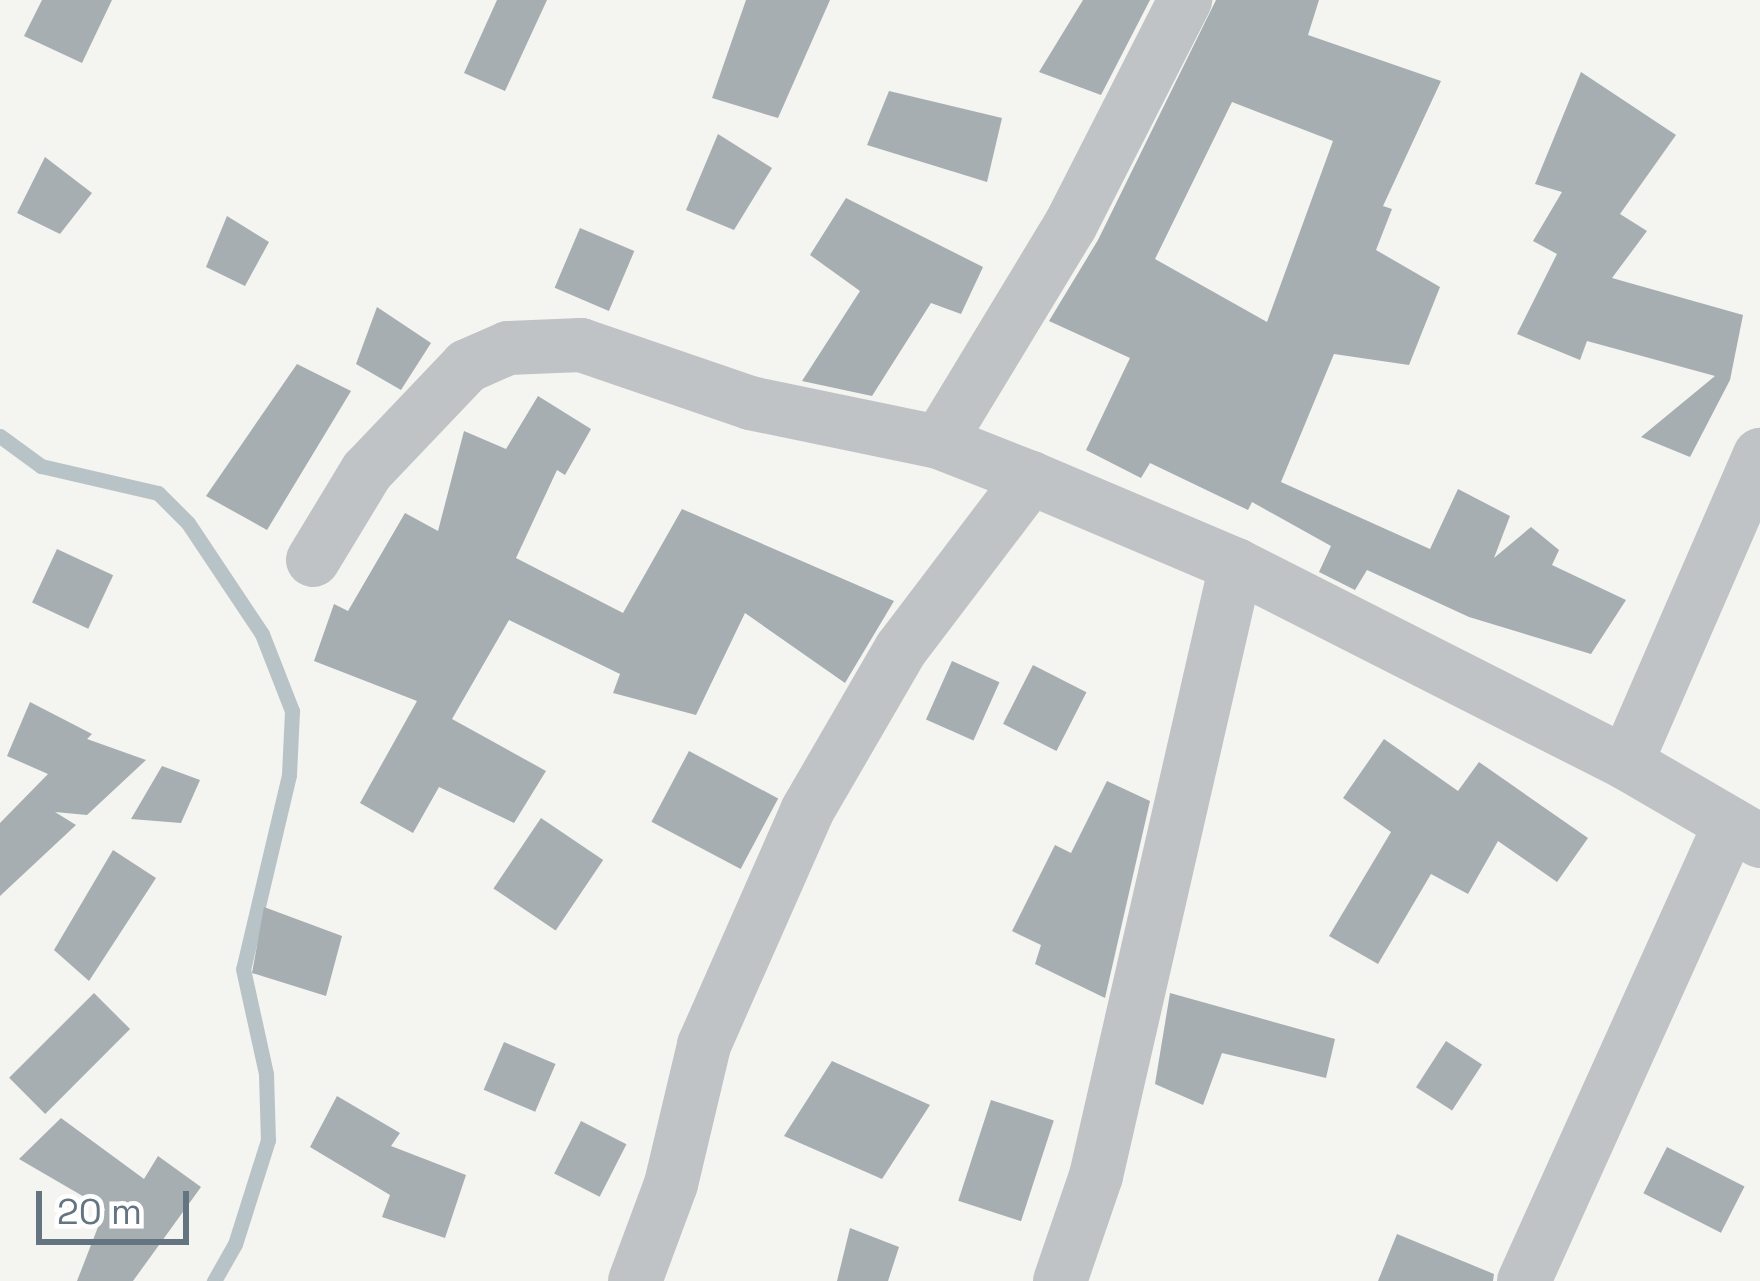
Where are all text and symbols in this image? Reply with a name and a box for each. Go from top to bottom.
scale bar [42,1167,195,1241]
text: 20 m [57,1189,142,1235]

